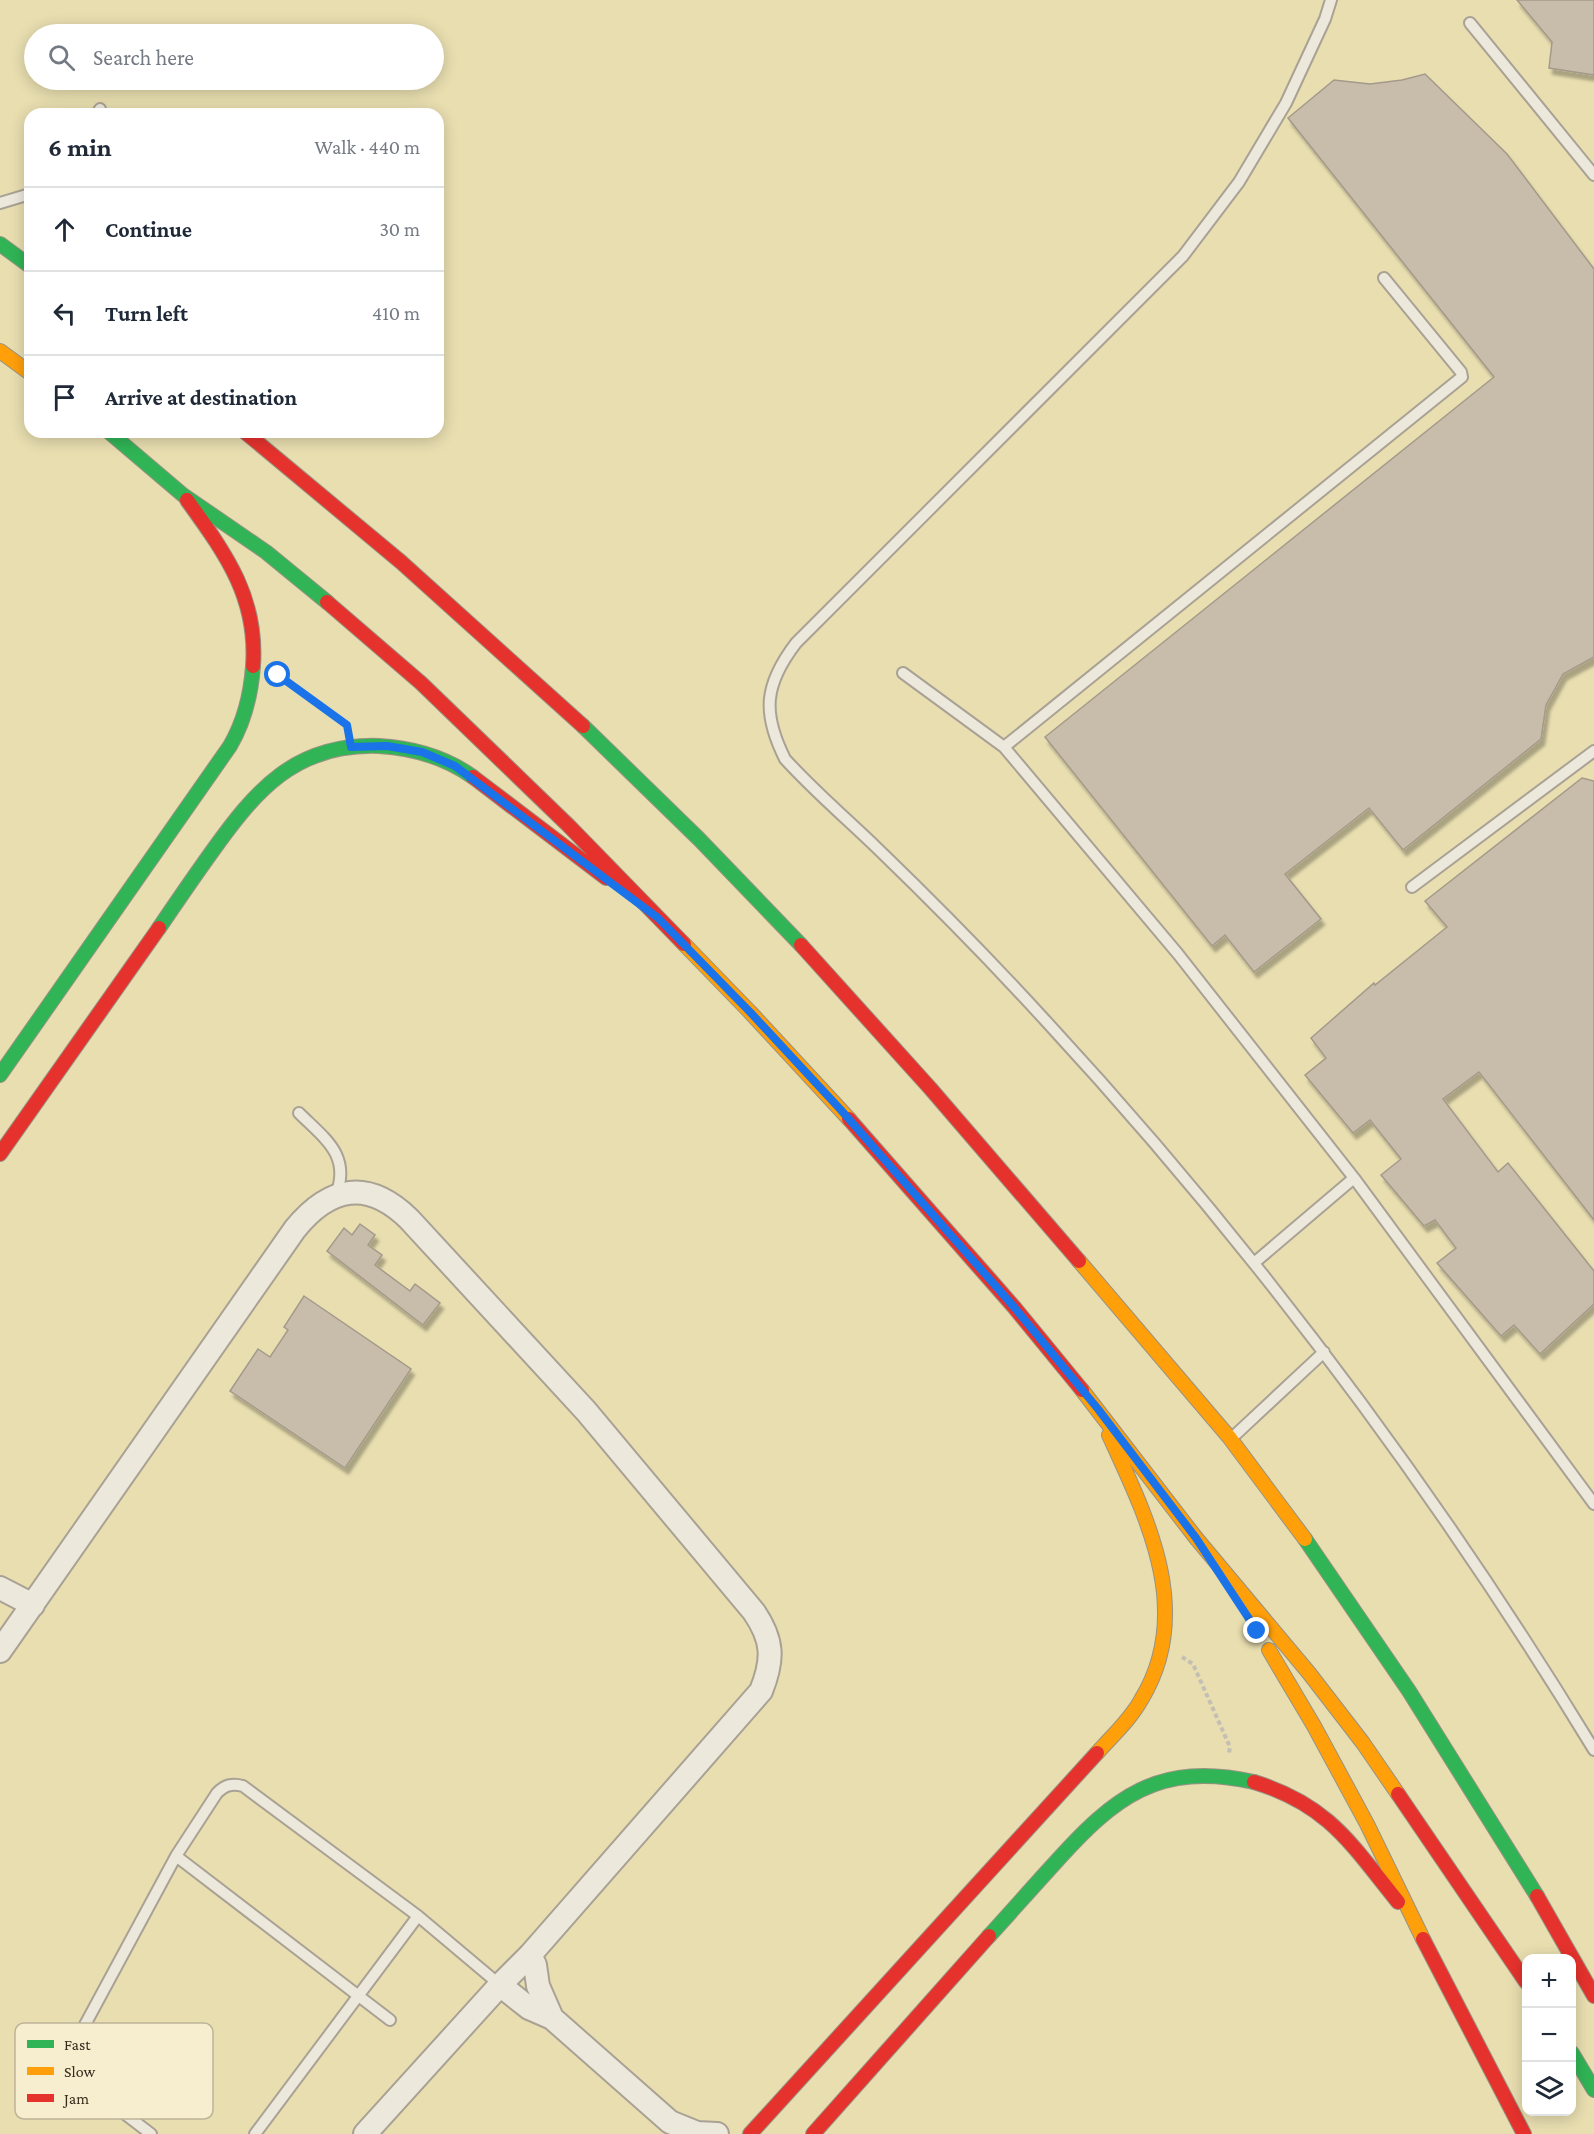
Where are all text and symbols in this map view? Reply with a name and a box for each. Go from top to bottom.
search box [24,24,444,90]
icon: search [45,41,78,74]
text: Search here [93,45,194,70]
text: 6 min [48,133,112,162]
text: Walk · 440 m [315,136,420,158]
icon: ahead [48,213,81,246]
text: Continue [105,217,192,242]
text: 30 m [379,218,420,240]
icon: left [48,297,81,330]
text: Turn left [105,301,188,326]
text: 410 m [372,302,420,324]
icon: arrive [48,381,81,414]
text: Arrive at destination [105,385,297,410]
route start [264,661,290,687]
route end [1243,1617,1269,1643]
map controls [1522,1954,1576,2116]
button: + [1522,1954,1576,2008]
button: − [1522,2008,1576,2062]
legend [15,2023,213,2119]
text: Fast [64,2036,91,2053]
button: layers [1522,2062,1576,2116]
text: Slow [64,2063,96,2080]
text: Jam [62,2090,89,2108]

